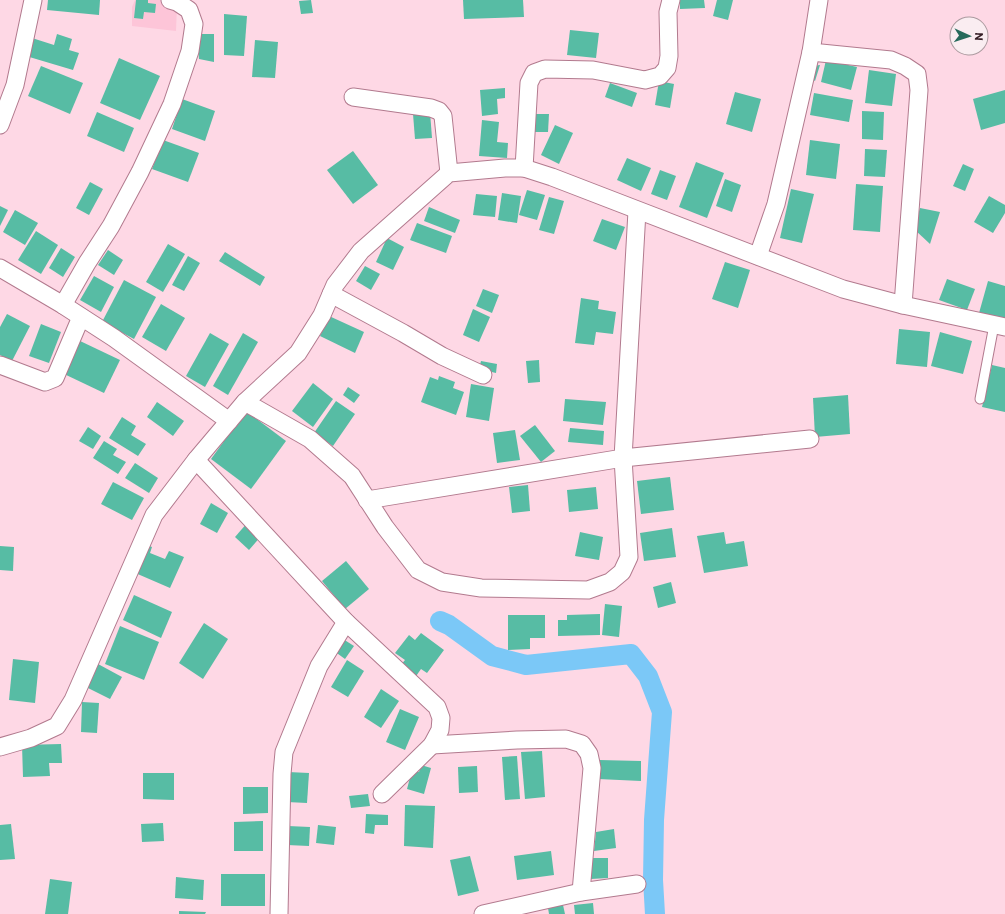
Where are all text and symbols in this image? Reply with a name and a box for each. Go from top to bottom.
north arrow [949,16,989,56]
text: N [973,32,986,41]

